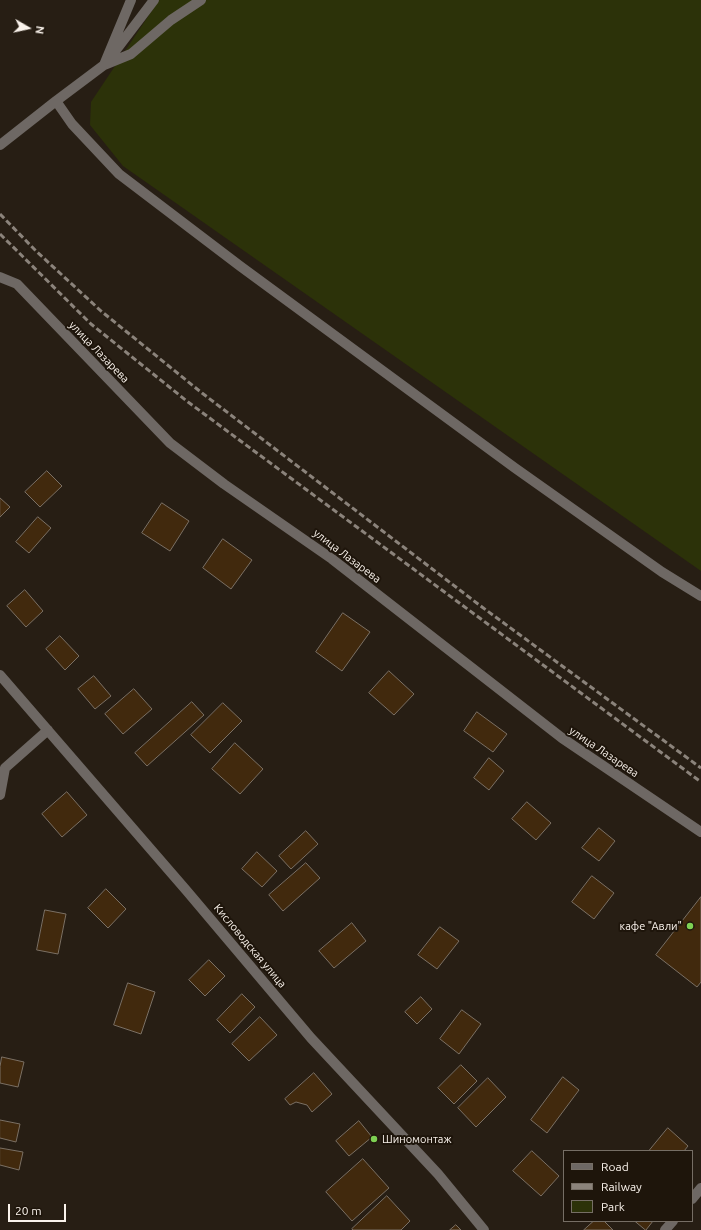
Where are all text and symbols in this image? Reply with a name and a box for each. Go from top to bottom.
north arrow [8,8,48,48]
text: N [33,25,46,35]
street label: улица Лазарева [66,318,132,386]
street label: улица Лазарева [311,526,383,586]
street label: улица Лазарева [567,724,641,780]
street label: Кисловодская улица [211,901,289,991]
place label: кафе "Авли" [620,919,682,933]
marker: кафе "Авли" [685,921,695,931]
place label: Шиномонтаж [382,1132,452,1146]
marker: Шиномонтаж [369,1134,379,1144]
legend [563,1150,693,1222]
text: Road [601,1160,629,1173]
text: Railway [601,1180,642,1193]
scale bar [10,1196,68,1222]
text: Park [601,1200,625,1213]
text: 20 m [15,1204,42,1217]

